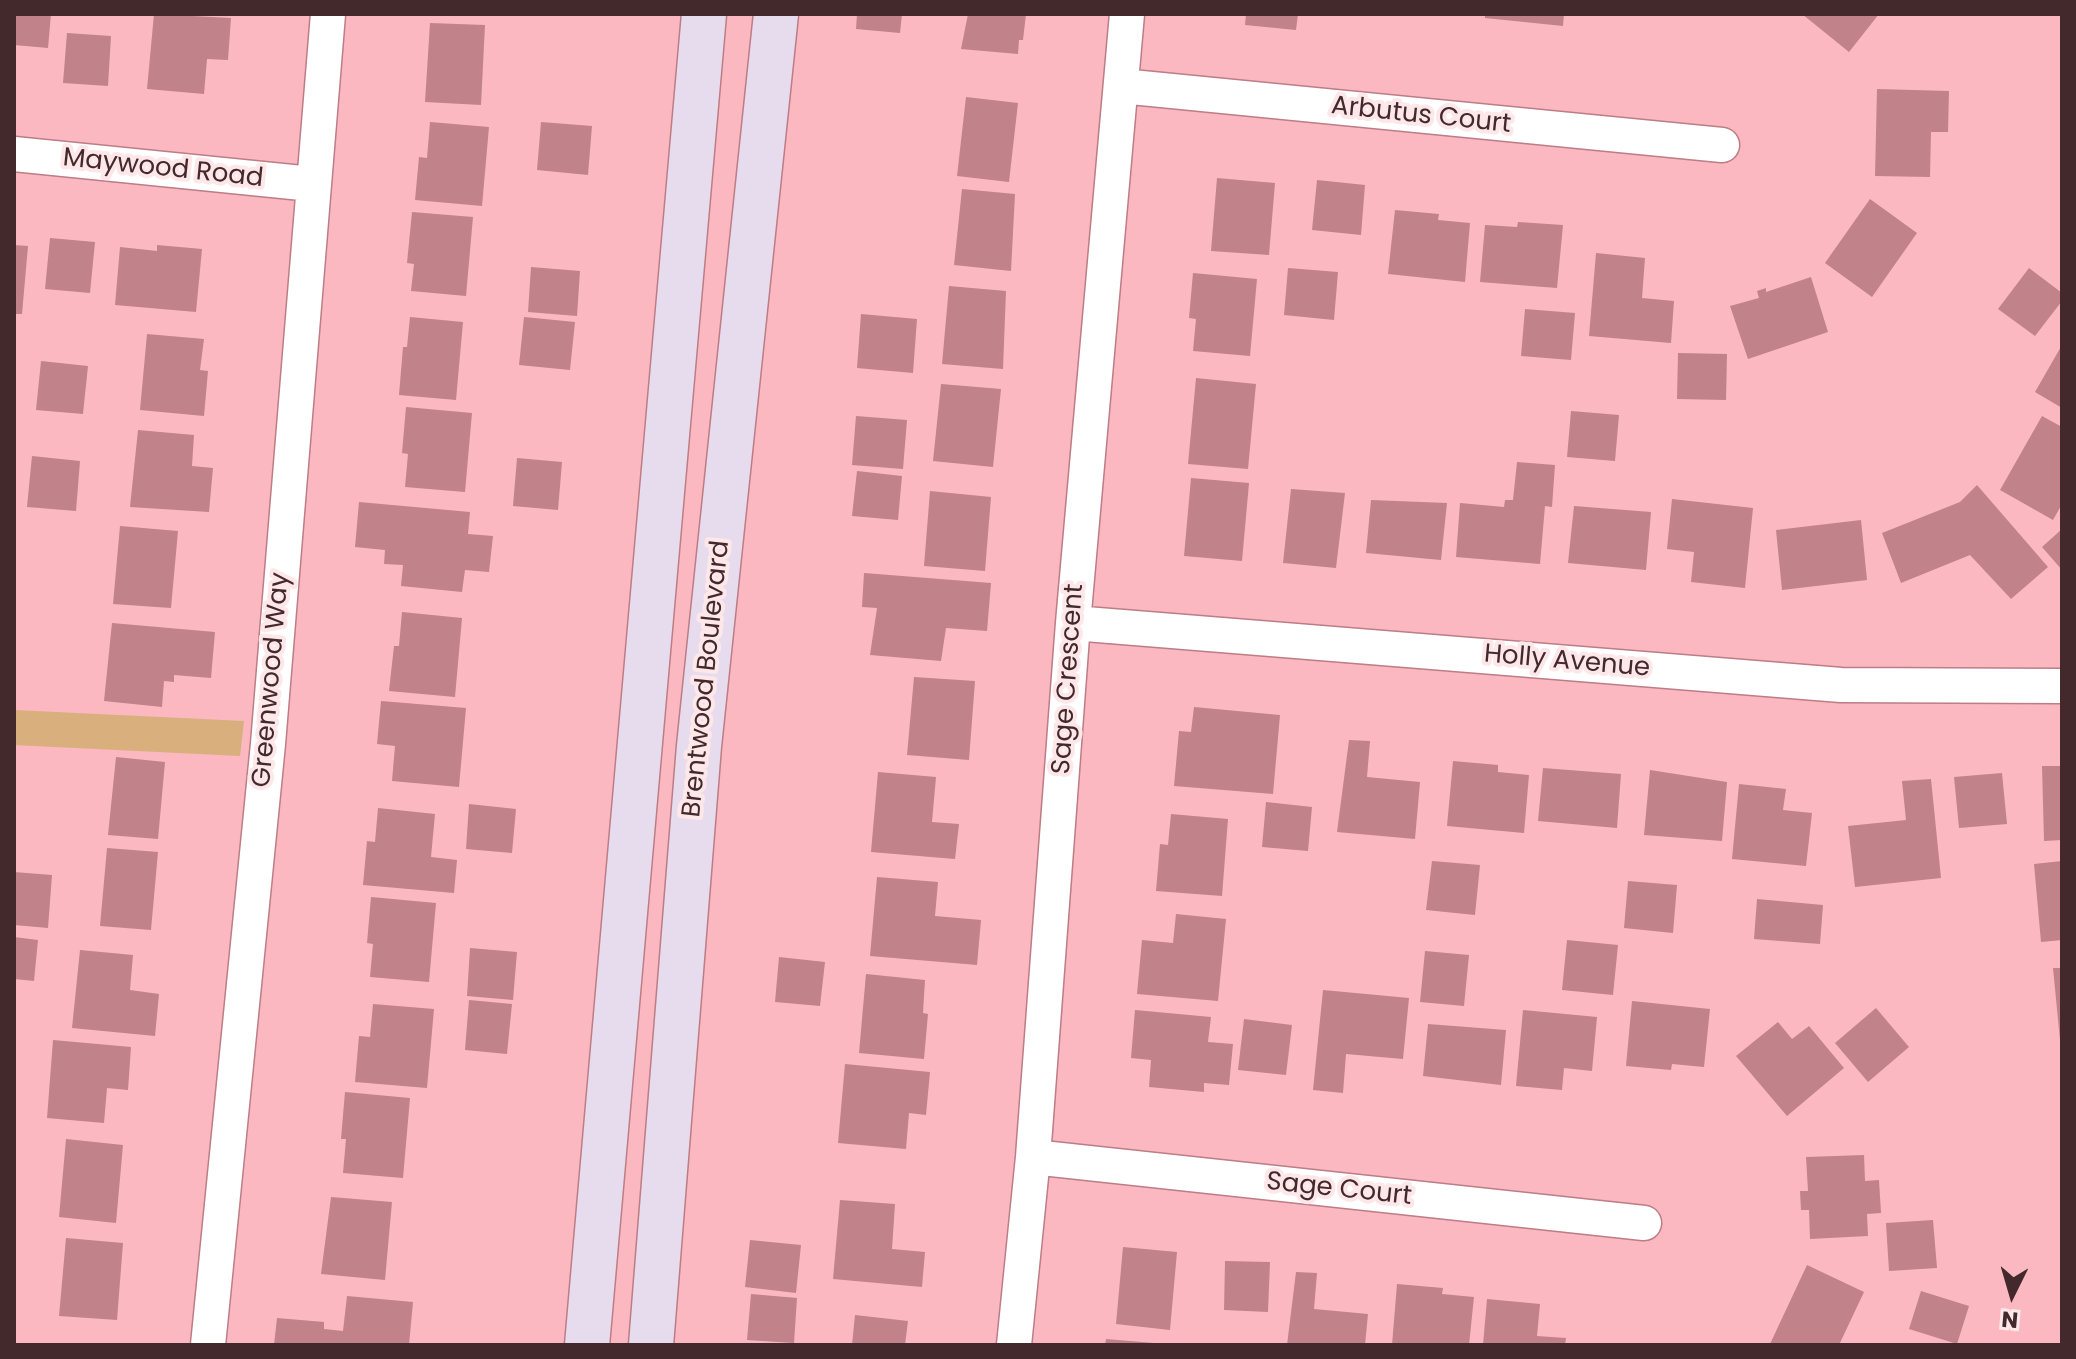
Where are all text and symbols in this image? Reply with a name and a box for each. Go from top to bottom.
street label: Arbutus Court [1330,91,1512,141]
street label: Maywood Road [61,143,265,195]
street label: Brentwood Boulevard [677,539,737,819]
street label: Greenwood Way [247,571,297,789]
street label: Sage Crescent [1047,583,1091,775]
street label: Holly Avenue [1483,639,1651,685]
street label: Sage Court [1265,1167,1413,1213]
north arrow [1972,1255,2052,1335]
text: N [2000,1303,2019,1336]

